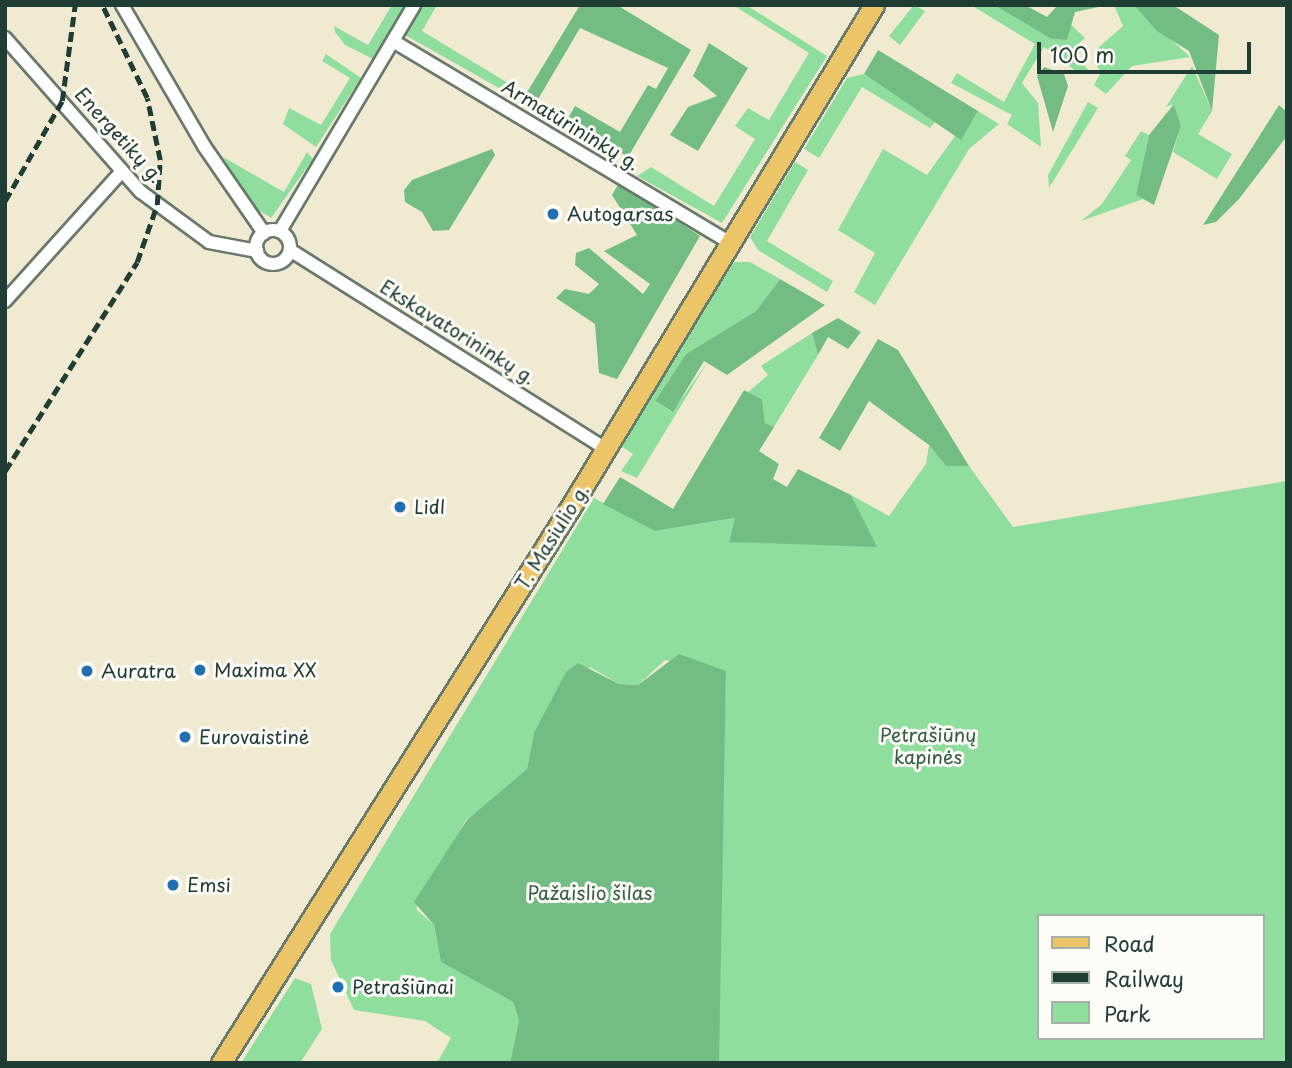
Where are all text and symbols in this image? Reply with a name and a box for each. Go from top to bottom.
scale bar [1040,28,1254,72]
text: 100 m [1050,38,1114,70]
street label: Armatūrininkų g. [498,75,644,175]
street label: Energetikų g. [70,83,168,187]
place label: Autogarsas [567,203,673,225]
marker: Autogarsas [545,206,561,222]
street label: Ekskavatorininkų g. [376,275,540,389]
street label: T. Masiulio g. [510,479,594,595]
place label: Lidl [414,496,445,518]
marker: Lidl [392,499,408,515]
place label: Maxima XX [214,659,318,681]
place label: Auratra [101,660,176,682]
marker: Maxima XX [192,662,208,678]
marker: Auratra [79,663,95,679]
park label: Petrašiūnų kapinės [880,724,976,768]
place label: Eurovaistinė [199,726,310,748]
marker: Eurovaistinė [177,729,193,745]
place label: Emsi [187,874,231,896]
marker: Emsi [165,877,181,893]
park label: Pažaislio šilas [528,882,652,904]
legend [1036,914,1264,1040]
text: Road [1104,927,1155,959]
text: Railway [1104,962,1184,994]
place label: Petrašiūnai [352,976,454,998]
marker: Petrašiūnai [330,979,346,995]
text: Park [1104,997,1151,1029]

